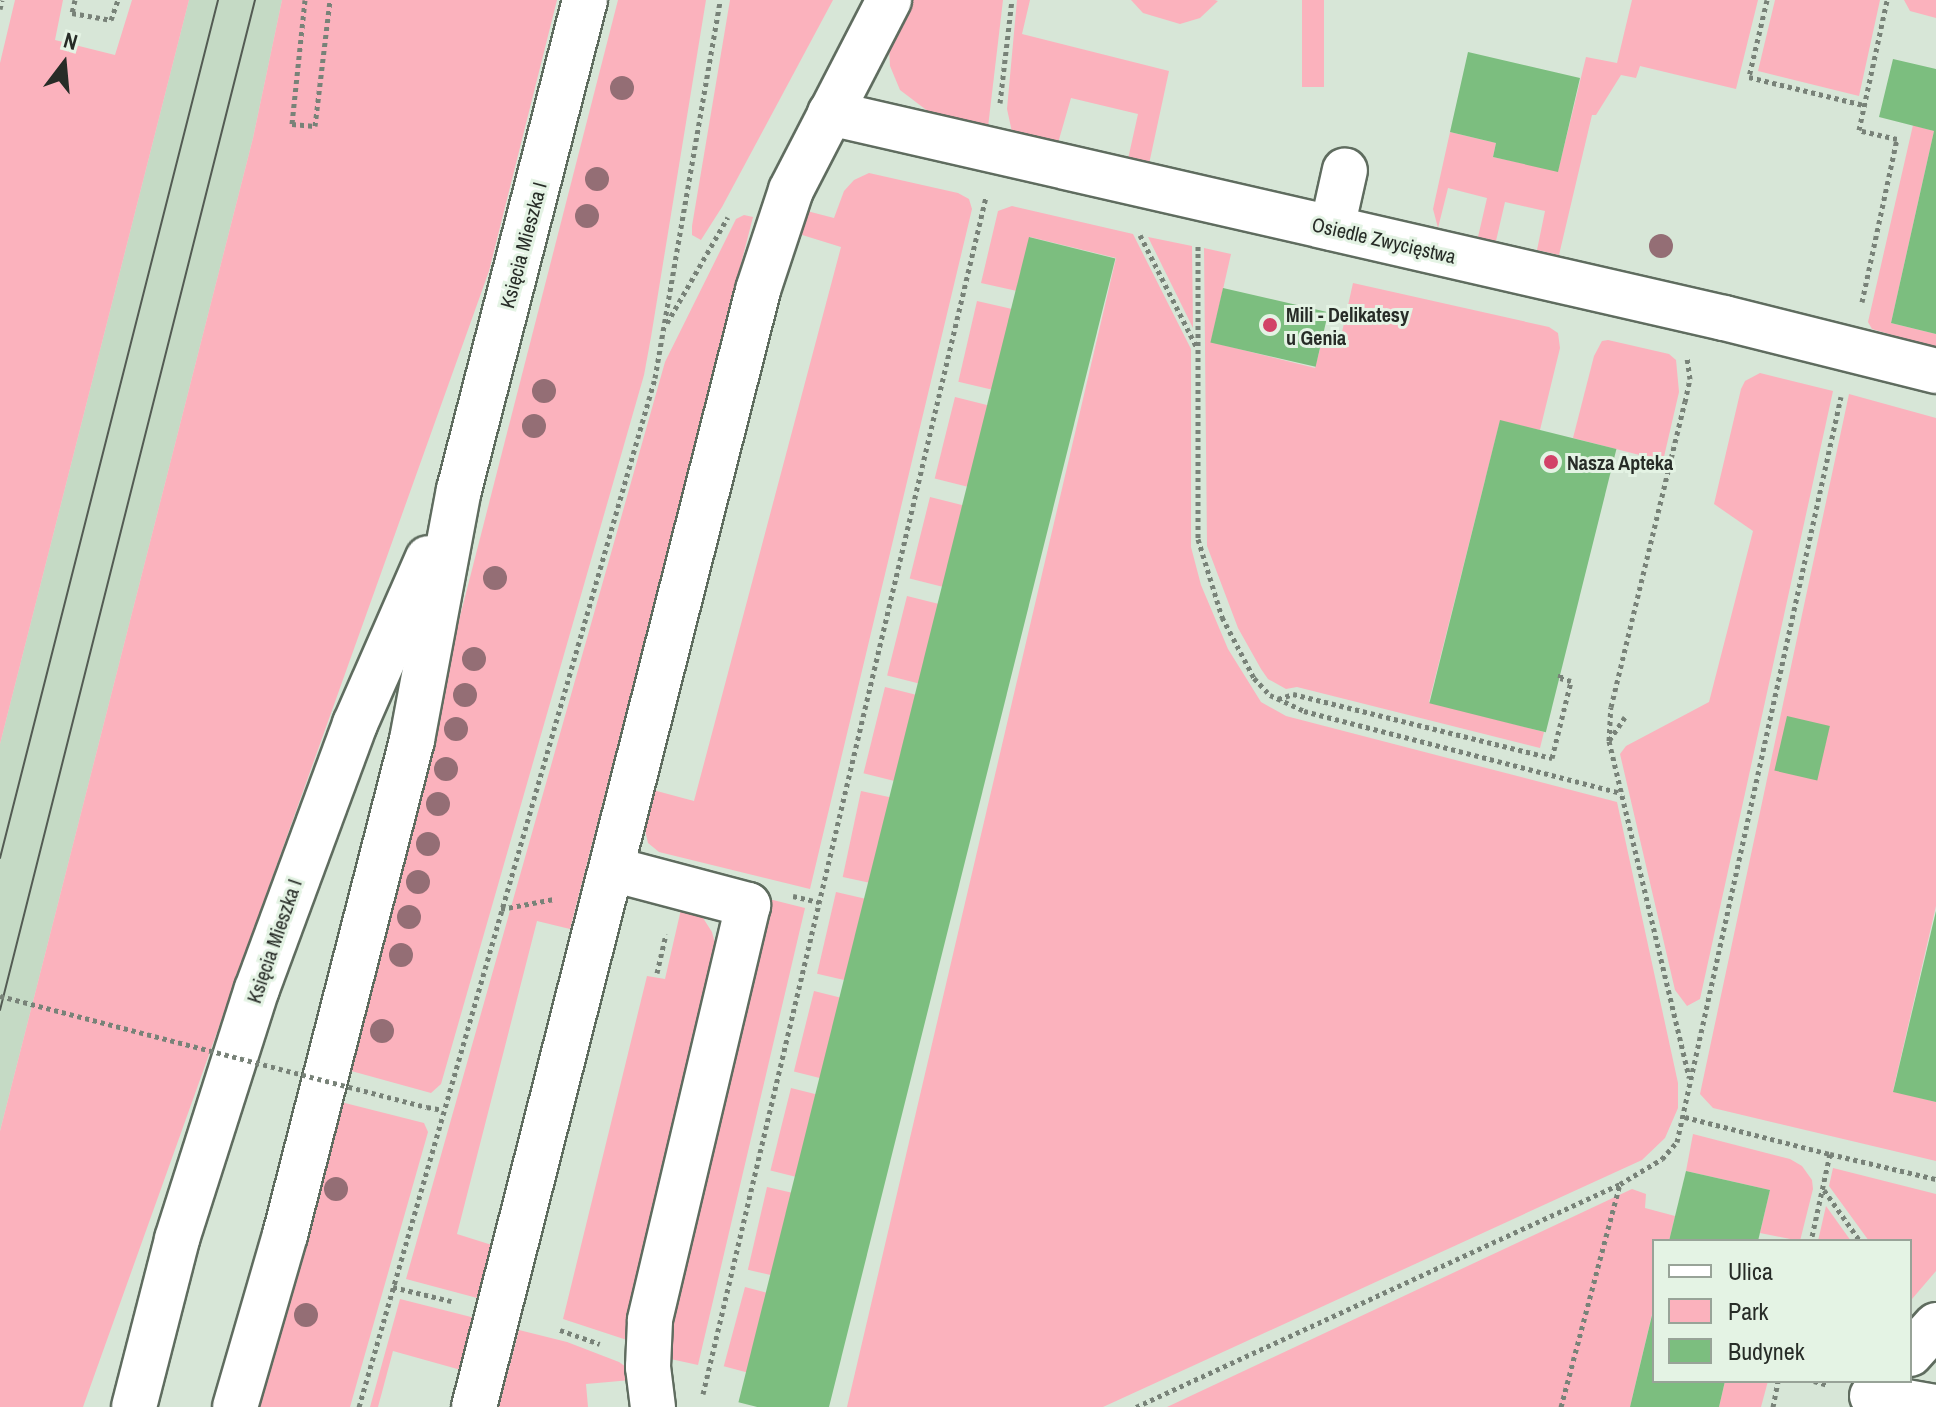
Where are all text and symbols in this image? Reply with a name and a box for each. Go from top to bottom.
north arrow [24,24,104,104]
text: N [60,25,81,57]
street label: Księcia Mieszka I [495,179,551,311]
street label: Osiedle Zwycięstwa [1310,212,1458,268]
place label: Mili - Delikatesy u Genia [1286,302,1409,349]
marker: Mili - Delikatesy u Genia [1261,316,1279,334]
place label: Nasza Apteka [1567,450,1674,474]
marker: Nasza Apteka [1542,453,1560,471]
street label: Księcia Mieszka I [242,876,306,1006]
legend [1652,1239,1912,1383]
text: Ulica [1728,1255,1773,1287]
text: Park [1728,1295,1768,1327]
text: Budynek [1728,1335,1805,1367]

